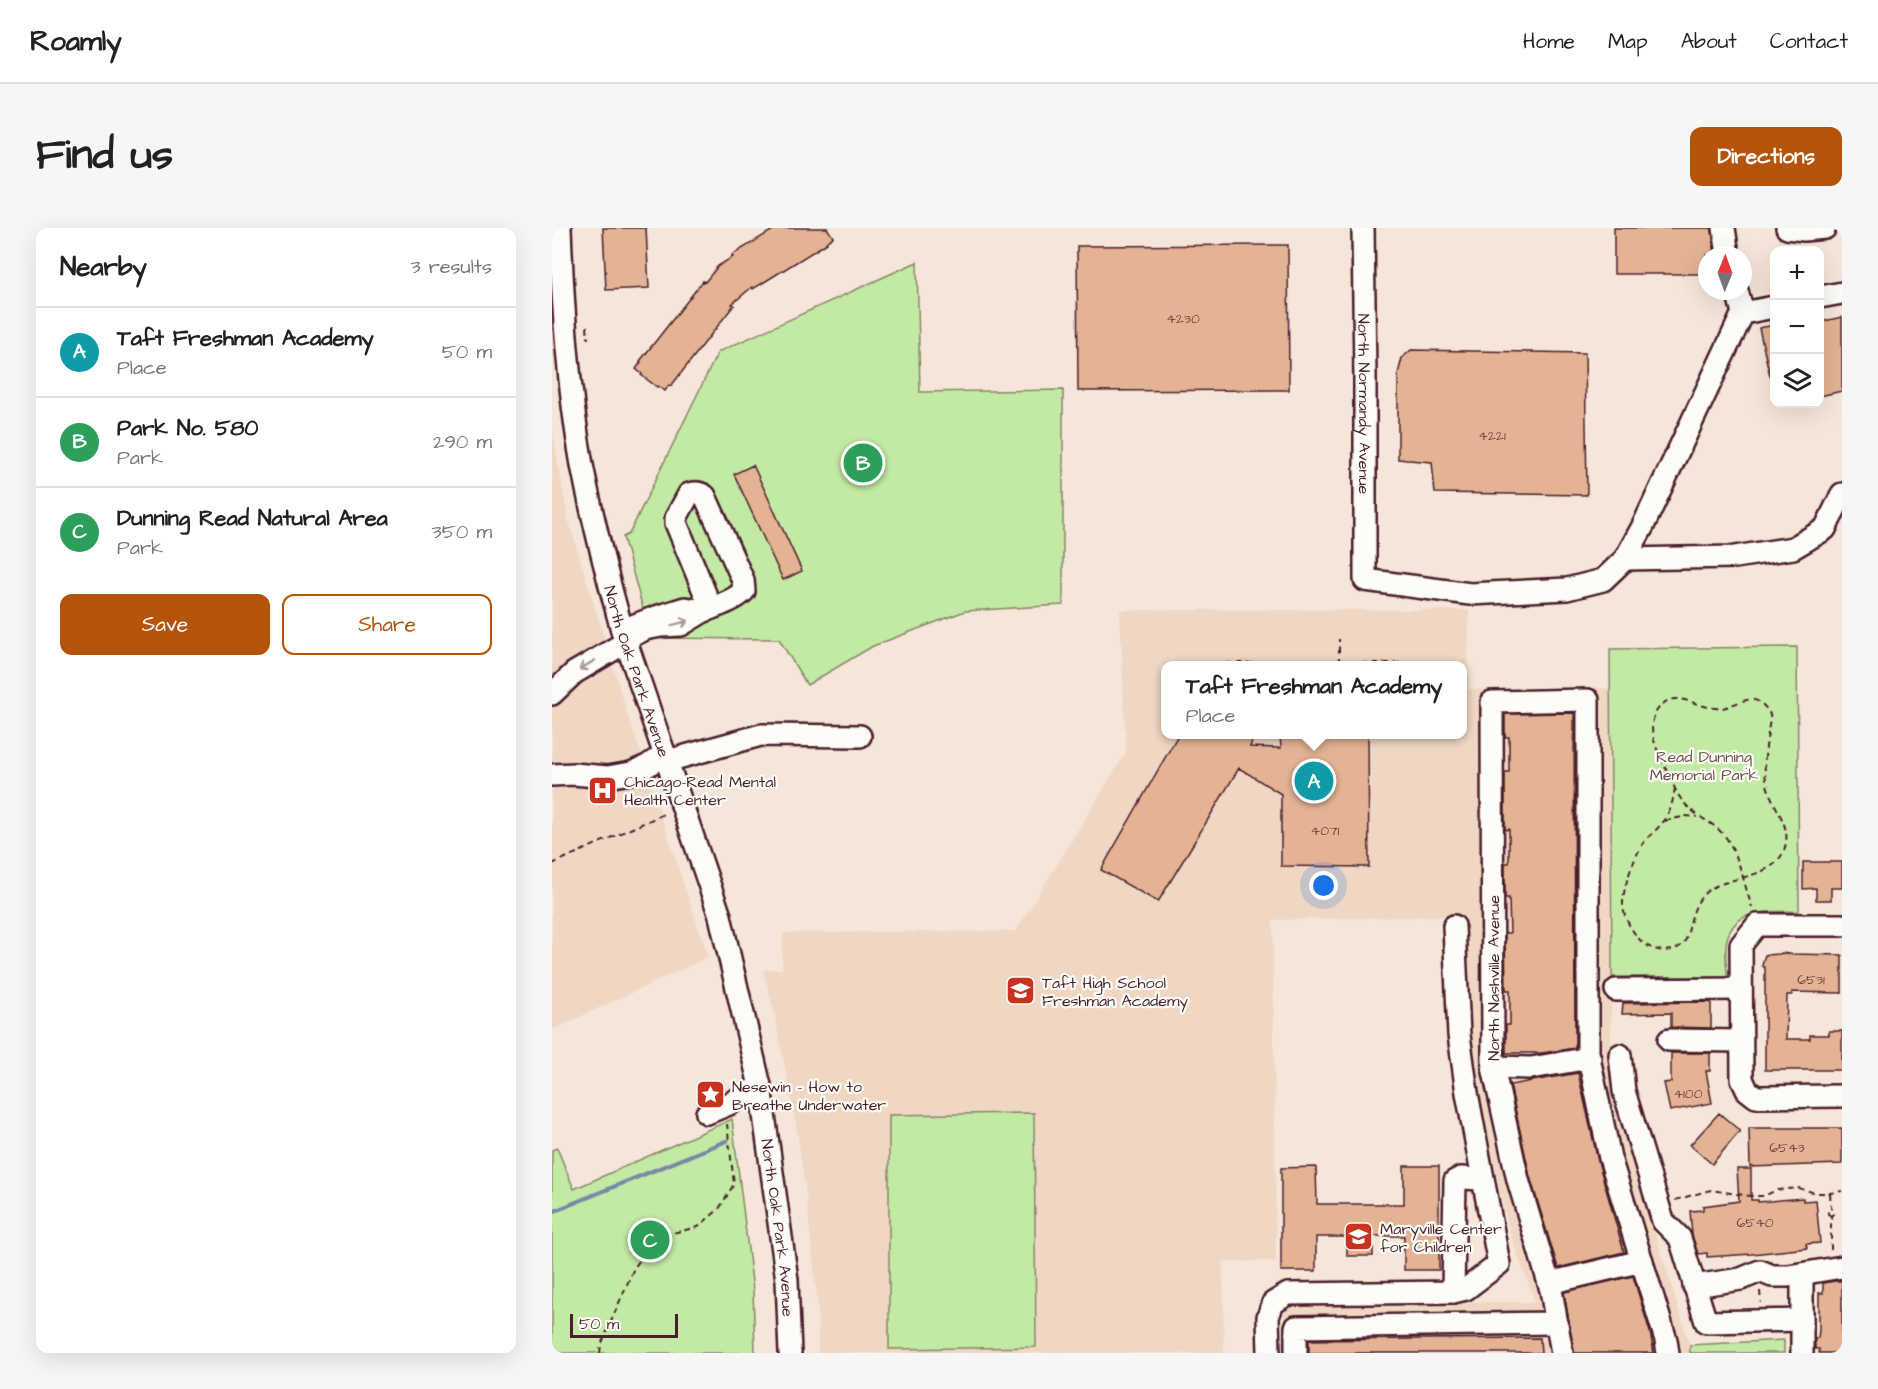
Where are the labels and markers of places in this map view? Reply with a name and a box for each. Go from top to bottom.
pin: B [844,440,882,486]
pin: A [1294,758,1334,804]
place label: Chicago-Read Mental Health Center [624,771,776,811]
hospital icon: Chicago-Read Mental Health Center [587,774,619,806]
place label: Taft High School Freshman Academy [1042,972,1188,1013]
school or university icon: Taft High School Freshman Academy [1005,975,1037,1007]
place label: Nesewin - How to Breathe Underwater [732,1076,886,1116]
place icon: Nesewin - How to Breathe Underwater [695,1079,727,1111]
pin: C [630,1218,670,1262]
place label: Maryville Center for Children [1380,1218,1502,1258]
school or university icon: Maryville Center for Children [1343,1221,1375,1253]

